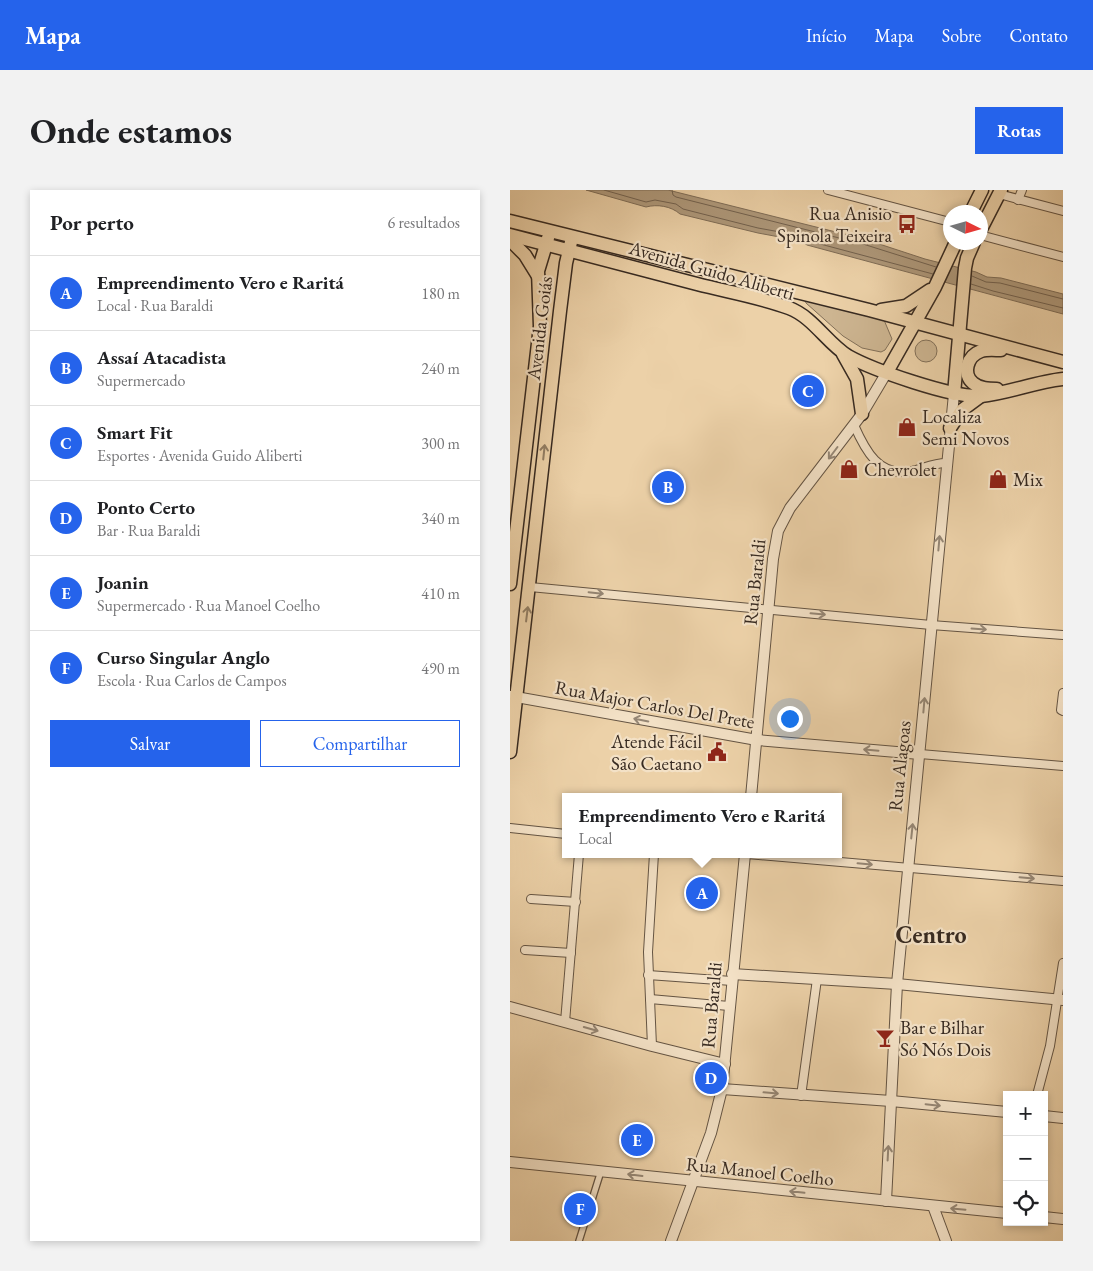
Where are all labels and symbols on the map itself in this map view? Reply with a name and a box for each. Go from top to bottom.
place label: Rua Anisio Spinola Teixeira [777,201,892,248]
north arrow [943,205,988,250]
bus stop icon: Rua Anisio Spinola Teixeira [896,213,918,235]
street label: Avenida Guido Aliberti [625,235,798,306]
street label: Avenida Goiás [521,275,558,382]
pin: C [792,372,824,410]
place label: Localiza Semi Novos [922,404,1009,451]
shop icon: Localiza Semi Novos [896,416,918,438]
one-way arrow [539,445,549,461]
one-way arrow [828,446,838,460]
place label: Chevrolet [864,457,936,482]
shop icon: Chevrolet [838,458,860,480]
place label: Mix [1013,467,1044,492]
pin: B [652,468,684,506]
shop icon: Mix [987,468,1009,490]
one-way arrow [934,536,944,552]
street label: Rua Baraldi [738,537,771,626]
one-way arrow [587,588,603,598]
one-way arrow [522,606,532,622]
one-way arrow [809,610,825,619]
one-way arrow [971,624,987,633]
street label: Rua Major Carlos Del Prete [553,675,757,734]
one-way arrow [919,697,929,713]
your location [777,706,803,732]
one-way arrow [633,715,649,724]
street label: Rua Alagoas [882,719,917,813]
place label: Atende Fácil São Caetano [610,729,702,776]
public building icon: Atende Fácil São Caetano [706,741,728,763]
one-way arrow [864,745,880,754]
one-way arrow [907,824,917,840]
one-way arrow [857,859,873,869]
one-way arrow [1019,873,1035,883]
pin: A [686,874,718,912]
district label: Centro [896,919,966,950]
street label: Rua Baraldi [695,961,728,1049]
place label: Bar e Bilhar Só Nós Dois [900,1015,991,1062]
one-way arrow [582,1024,598,1034]
bar icon: Bar e Bilhar Só Nós Dois [874,1027,896,1049]
pin: D [695,1059,727,1097]
one-way arrow [762,1089,778,1098]
one-way arrow [924,1100,940,1110]
pin: E [621,1121,653,1159]
one-way arrow [884,1145,893,1161]
street label: Rua Manoel Coelho [685,1151,835,1192]
one-way arrow [627,1170,643,1180]
one-way arrow [789,1187,805,1197]
pin: F [564,1190,596,1228]
one-way arrow [951,1204,967,1214]

